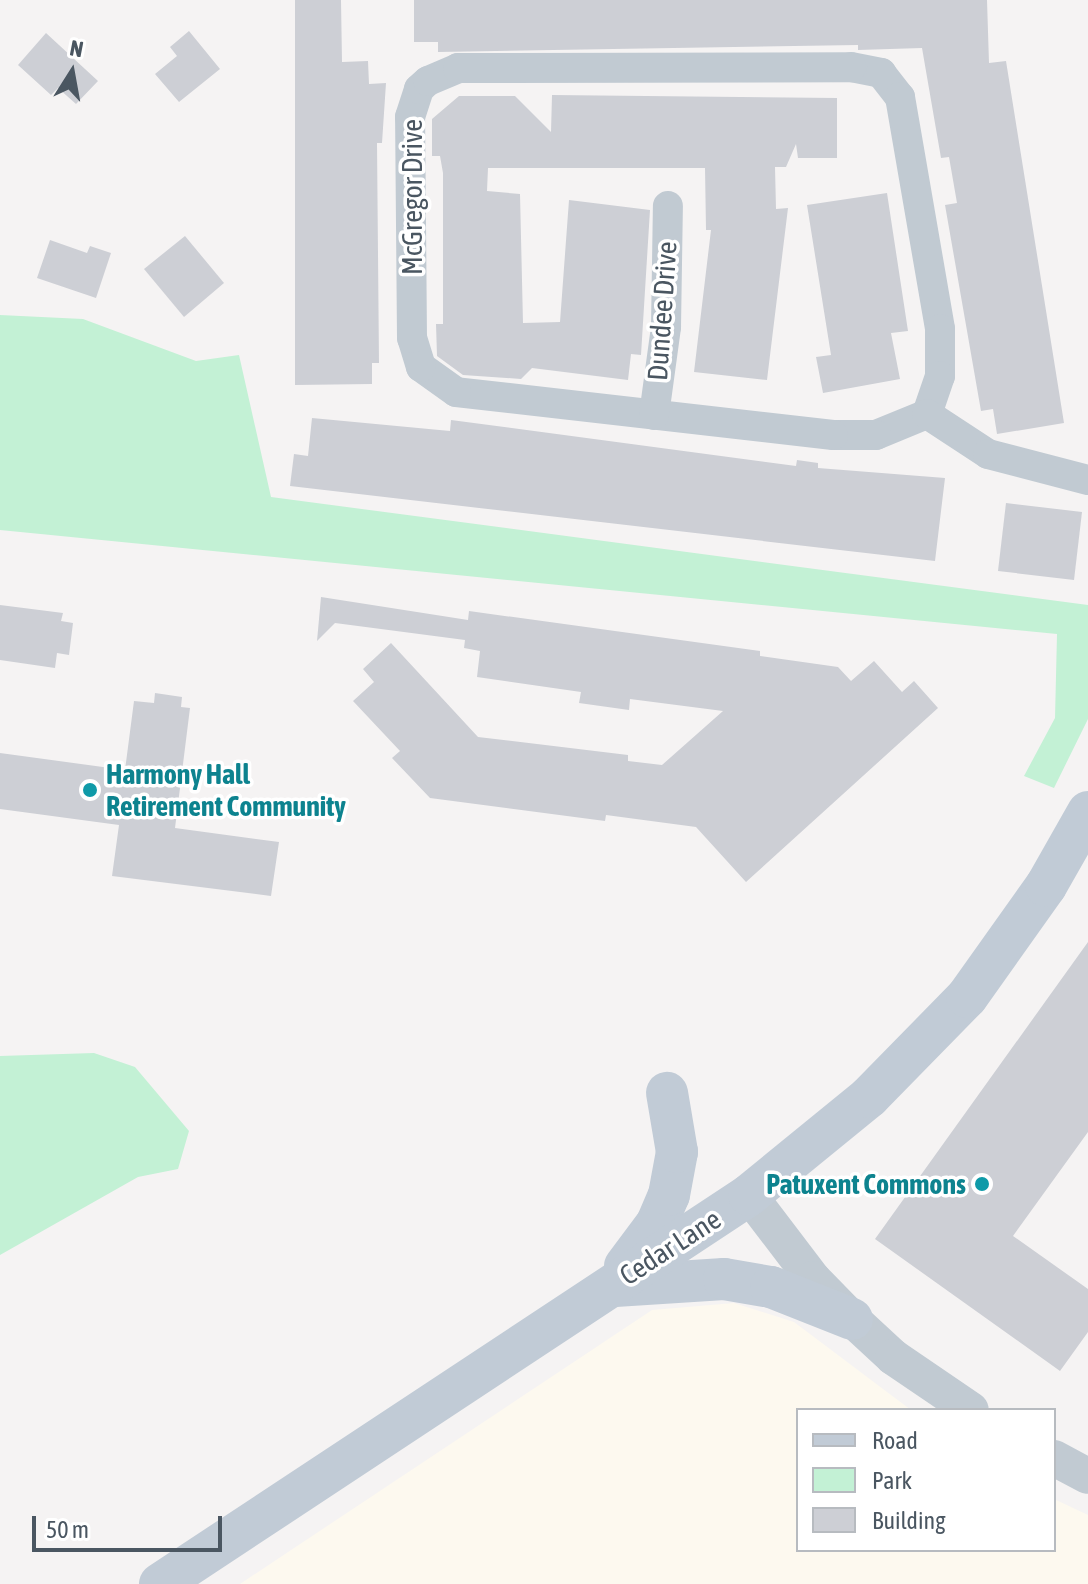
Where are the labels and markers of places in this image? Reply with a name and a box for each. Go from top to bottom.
place label: Harmony Hall Retirement Community [106,757,346,823]
marker: Harmony Hall Retirement Community [81,781,99,799]
place label: Patuxent Commons [766,1167,966,1201]
marker: Patuxent Commons [973,1175,991,1193]

